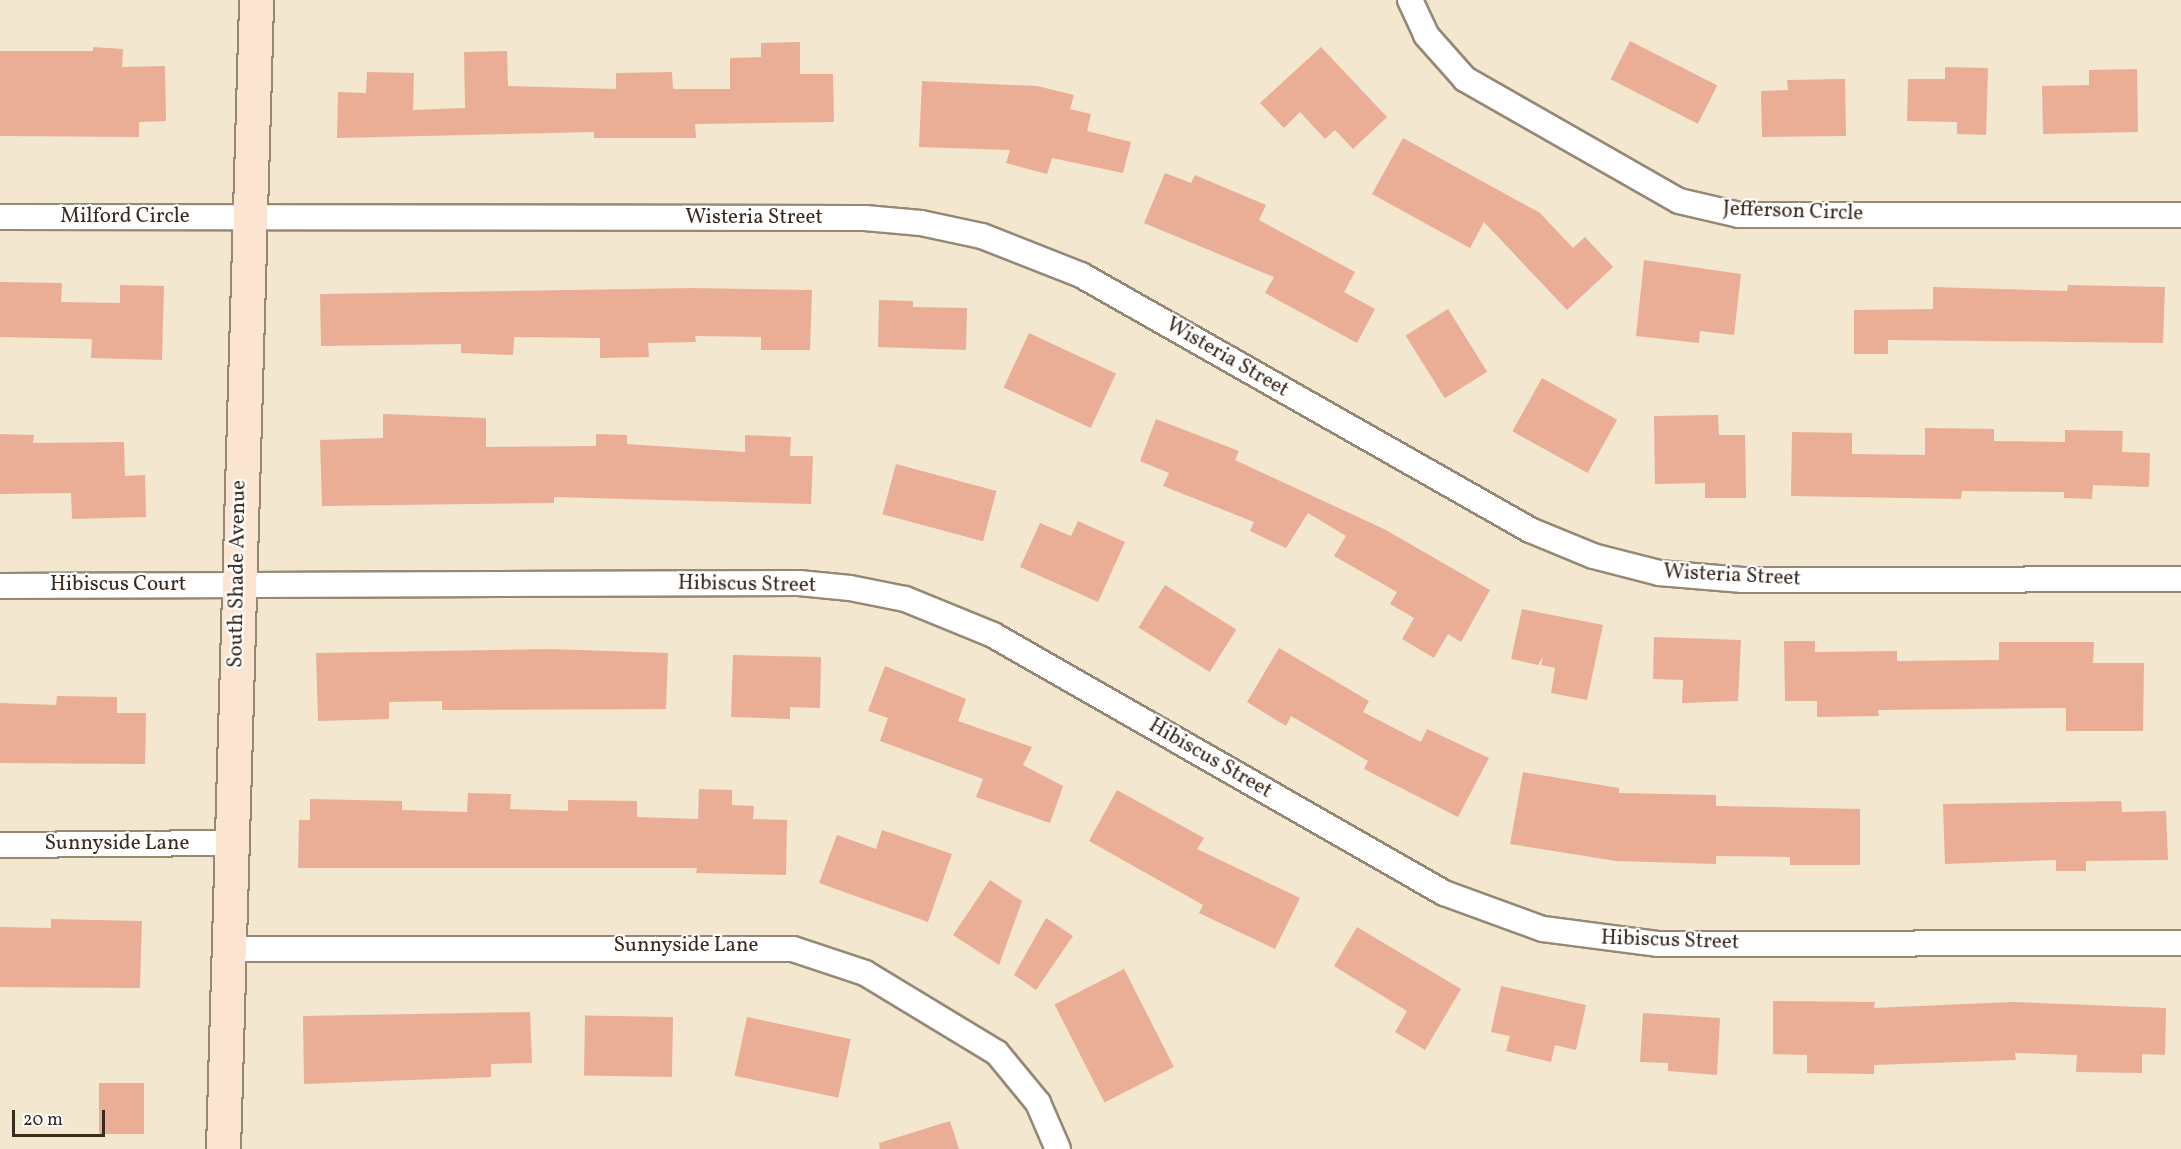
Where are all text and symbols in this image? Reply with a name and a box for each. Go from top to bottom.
street label: Jefferson Circle [1722,197,1864,227]
street label: Milford Circle [60,204,190,230]
street label: Wisteria Street [685,205,823,231]
street label: Wisteria Street [1161,313,1293,403]
street label: South Shade Avenue [224,480,252,668]
street label: Wisteria Street [1663,560,1801,592]
street label: Hibiscus Street [678,571,816,599]
street label: Hibiscus Court [50,572,186,598]
street label: Hibiscus Street [1144,713,1276,805]
street label: Sunnyside Lane [44,831,190,857]
street label: Hibiscus Street [1600,926,1740,956]
street label: Sunnyside Lane [613,933,759,959]
scale bar [15,1098,108,1136]
text: 20 m [23,1108,63,1133]

